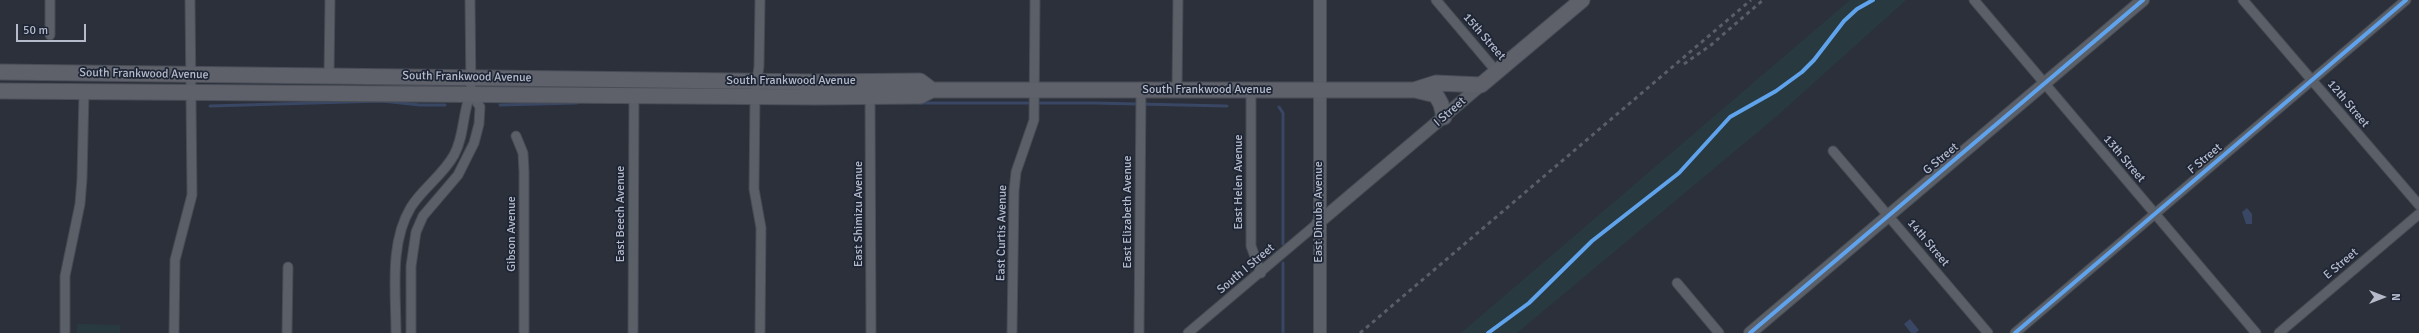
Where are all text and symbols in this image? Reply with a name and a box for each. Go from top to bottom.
street label: 15th Street [1460,11,1508,63]
scale bar [18,16,88,42]
text: 50 m [23,23,48,38]
street label: South Frankwood Avenue [79,66,209,82]
street label: South Frankwood Avenue [402,69,532,85]
street label: South Frankwood Avenue [726,74,856,88]
street label: 12th Street [2324,77,2372,131]
street label: South Frankwood Avenue [1142,83,1272,97]
street label: I Street [1431,94,1469,130]
street label: 13th Street [2100,132,2148,186]
street label: East Helen Avenue [1232,134,1246,230]
street label: G Street [1920,140,1962,178]
street label: F Street [2185,141,2225,177]
street label: East Elizabeth Avenue [1121,155,1135,269]
street label: East Shimizu Avenue [852,161,866,267]
street label: East Dinuba Avenue [1312,161,1326,263]
street label: East Beech Avenue [614,166,628,262]
street label: East Curtis Avenue [994,185,1010,281]
street label: Gibson Avenue [505,196,519,272]
street label: 14th Street [1904,216,1952,270]
street label: South I Street [1214,241,1278,297]
street label: E Street [2321,245,2361,283]
north arrow [2363,277,2403,317]
text: N [2389,293,2402,301]

